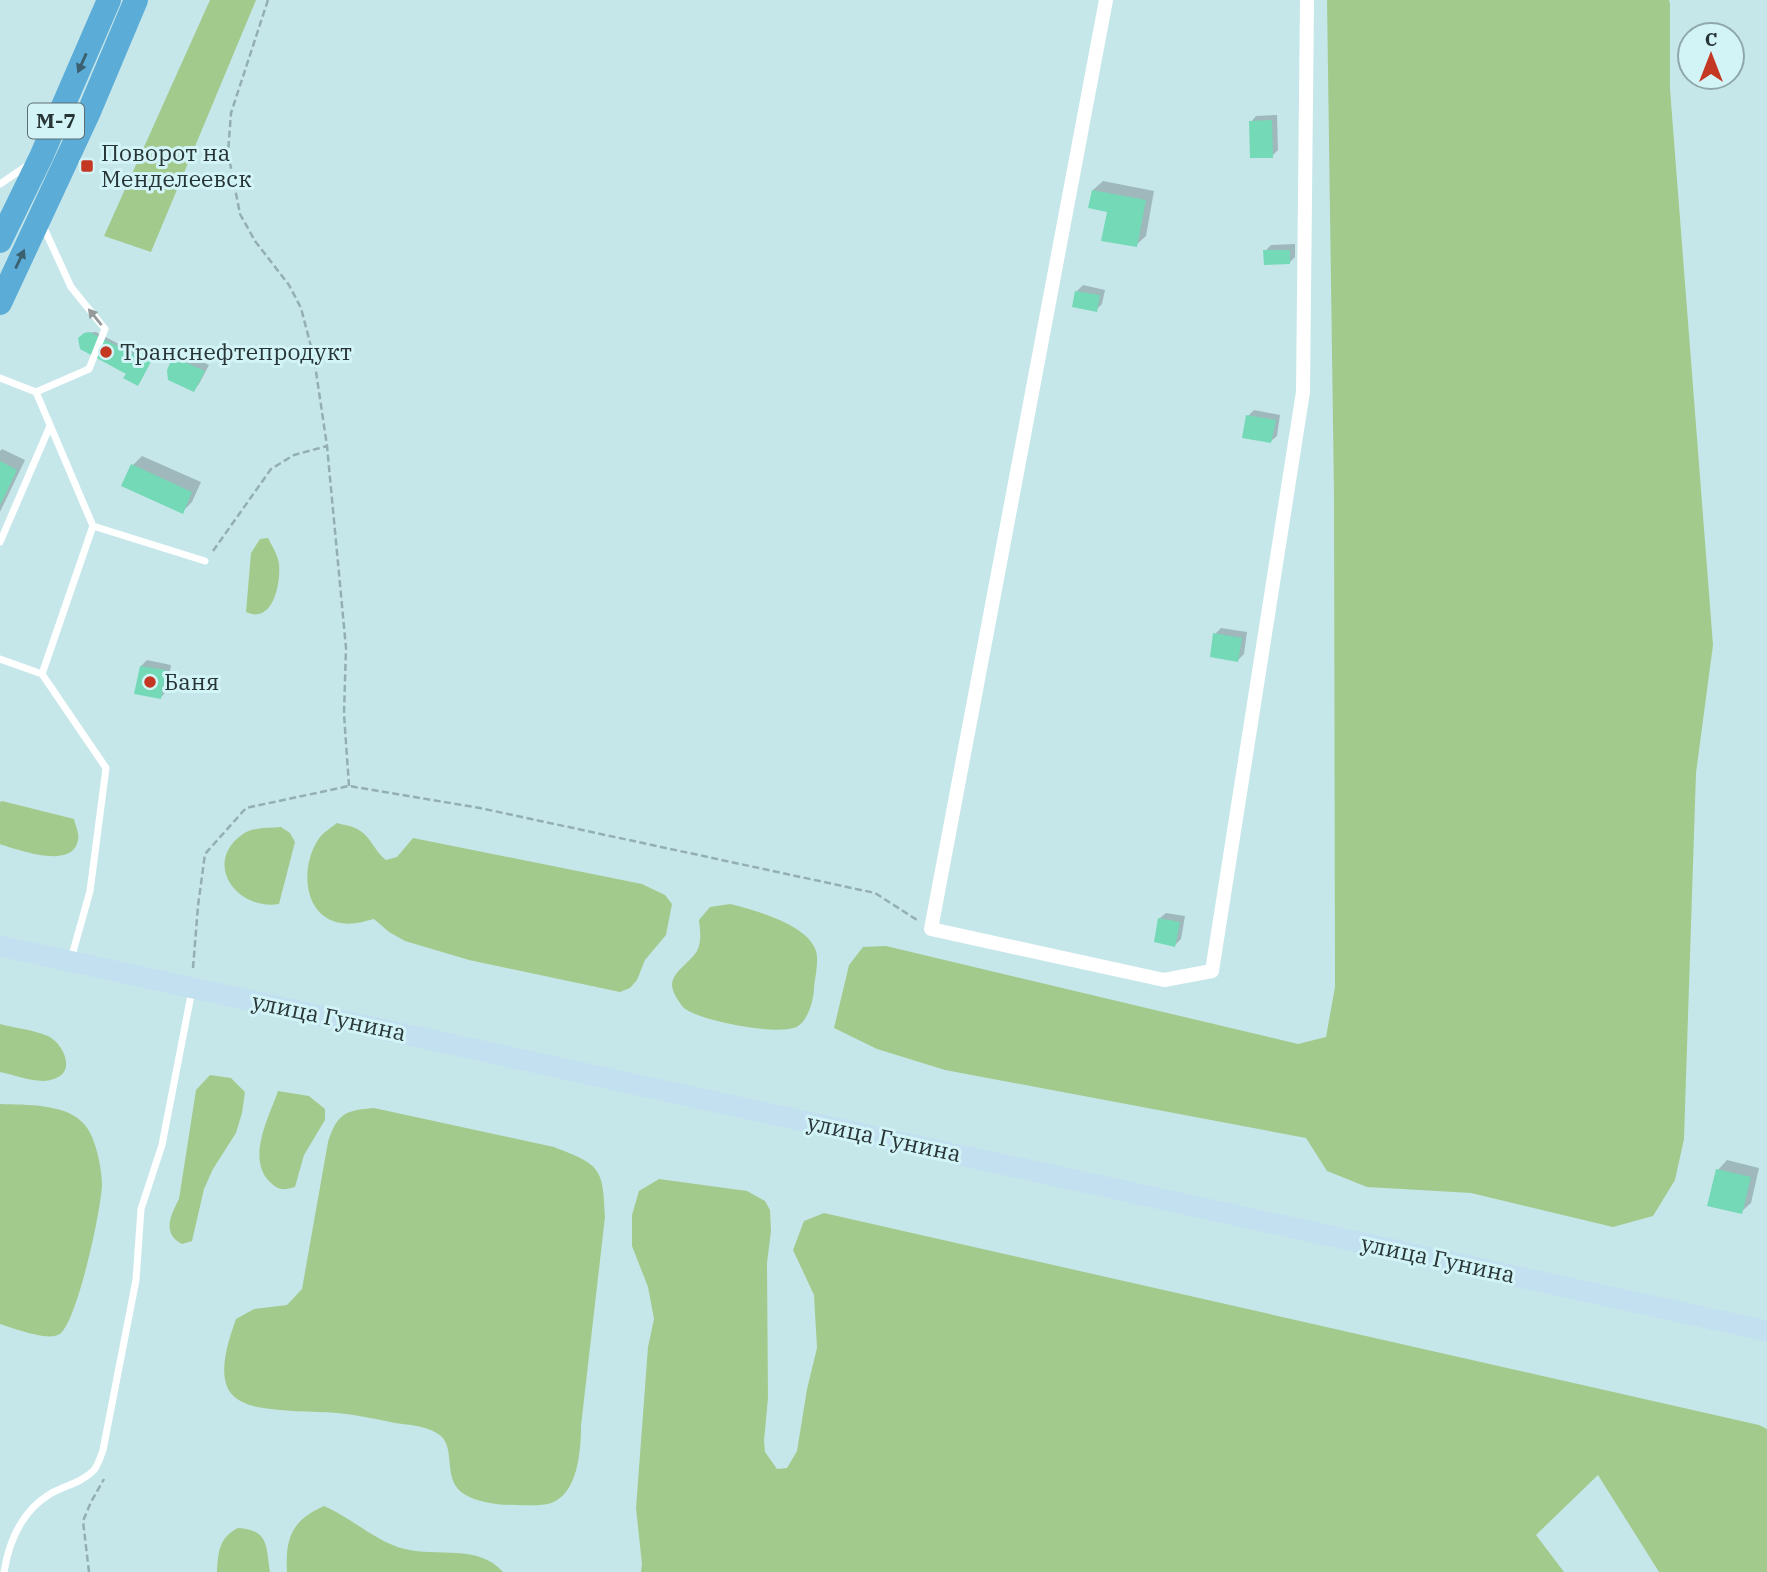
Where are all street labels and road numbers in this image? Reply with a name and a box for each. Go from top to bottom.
road number: М-7 [28,104,84,138]
street label: улица Гунина [249,985,409,1047]
street label: улица Гунина [804,1106,964,1168]
street label: улица Гунина [1358,1227,1518,1289]

